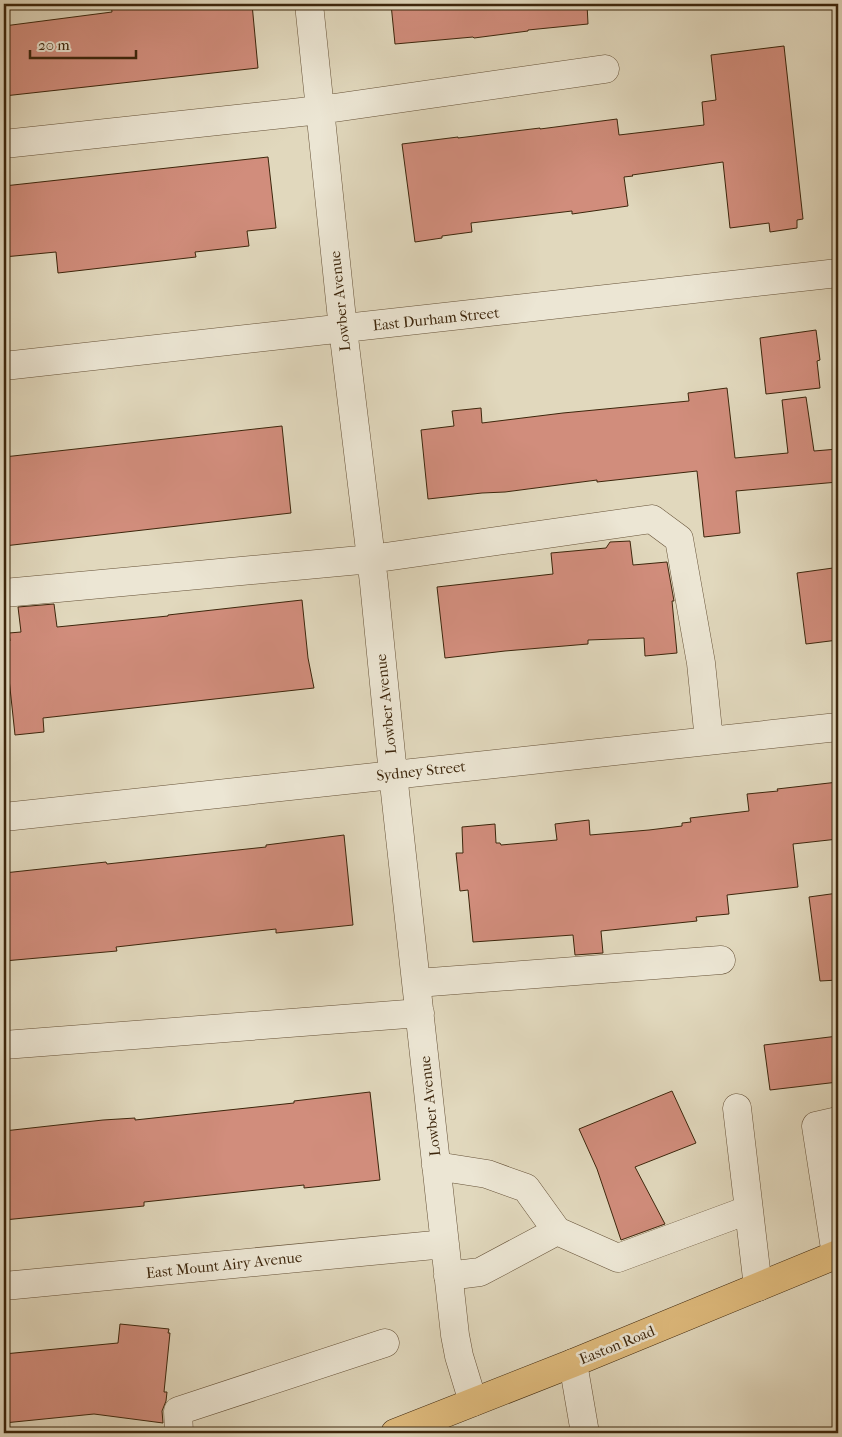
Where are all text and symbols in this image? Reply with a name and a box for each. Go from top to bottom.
scale bar [30,28,136,60]
text: 20 m [38,36,70,54]
street label: Lowber Avenue [326,249,354,352]
street label: East Durham Street [372,303,501,335]
street label: Lowber Avenue [372,652,400,755]
street label: Sydney Street [375,757,467,785]
street label: Lowber Avenue [416,1054,444,1157]
street label: East Mount Airy Avenue [145,1248,304,1282]
street label: Easton Road [577,1321,658,1368]

